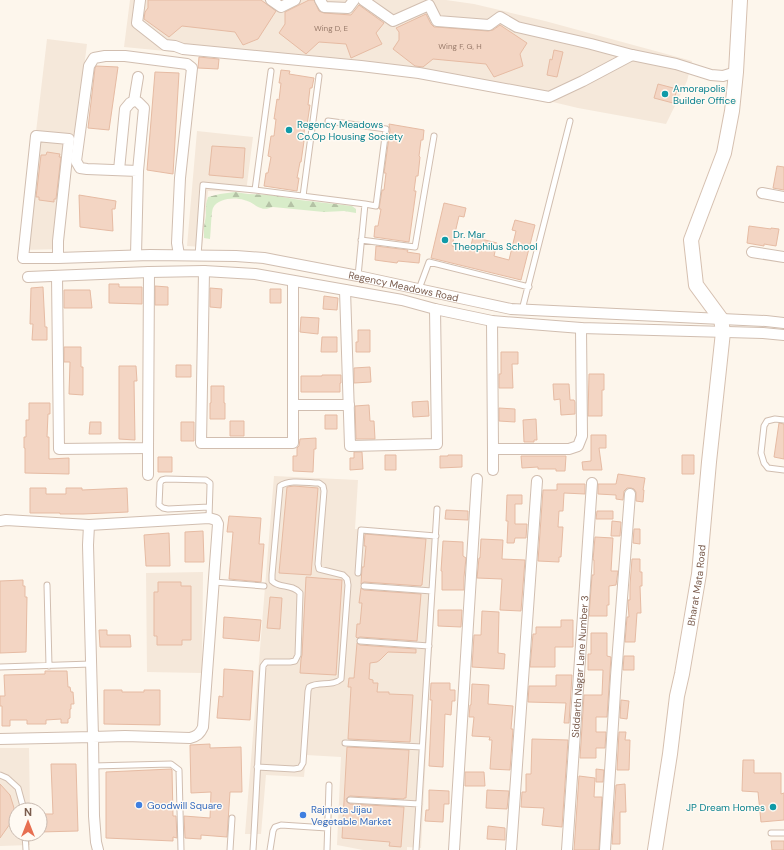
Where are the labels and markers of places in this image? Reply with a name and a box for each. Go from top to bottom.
place label: Amorapolis Builder Office [673,82,736,107]
marker: Amorapolis Builder Office [660,89,670,99]
place label: Regency Meadows Co.Op Housing Society [297,118,404,143]
marker: Regency Meadows Co.Op Housing Society [284,125,294,135]
place label: Dr. Mar Theophilus School [453,228,537,253]
marker: Dr. Mar Theophilus School [440,235,450,245]
place label: Goodwill Square [147,799,223,812]
marker: Goodwill Square [134,800,144,810]
place label: JP Dream Homes [686,801,765,814]
marker: JP Dream Homes [768,802,778,812]
place label: Rajmata Jijau Vegetable Market [311,803,392,828]
marker: Rajmata Jijau Vegetable Market [298,810,308,820]

